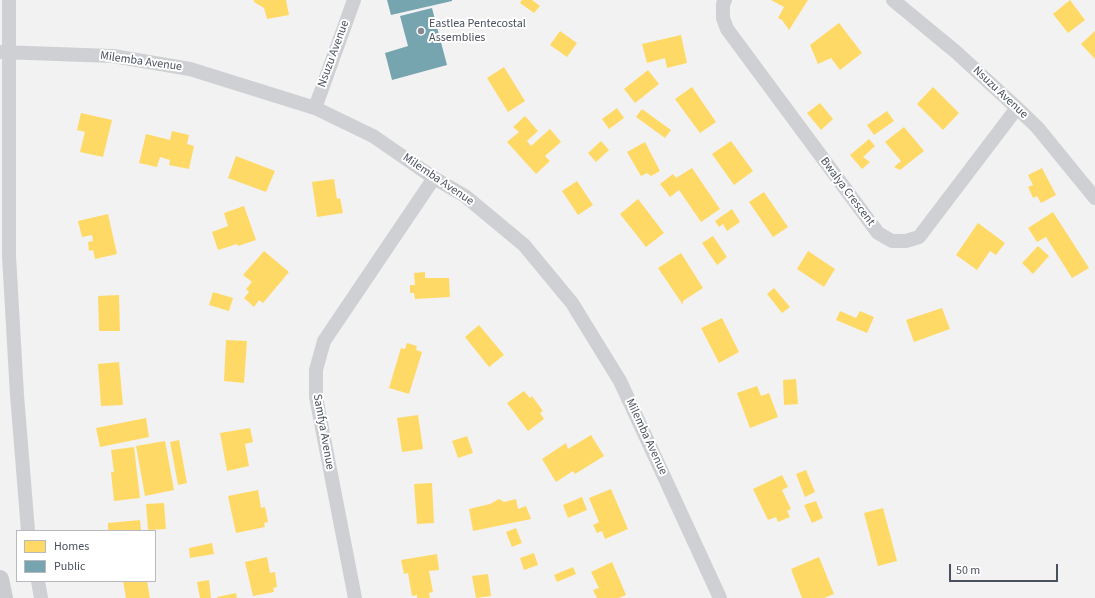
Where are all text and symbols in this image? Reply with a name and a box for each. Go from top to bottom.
place label: Eastlea Pentecostal Assemblies [429,17,526,45]
street label: Nsuzu Avenue [315,19,353,89]
marker: Eastlea Pentecostal Assemblies [416,26,426,36]
street label: Milemba Avenue [99,49,183,75]
street label: Nsuzu Avenue [969,64,1031,122]
street label: Milemba Avenue [400,151,476,209]
street label: Bwalya Crescent [817,155,877,229]
street label: Samfya Avenue [309,393,337,471]
street label: Milemba Avenue [622,397,670,477]
legend [16,530,156,582]
text: Homes [54,538,89,555]
scale bar [951,556,1060,582]
text: Public [54,558,85,575]
text: 50 m [956,562,980,579]

